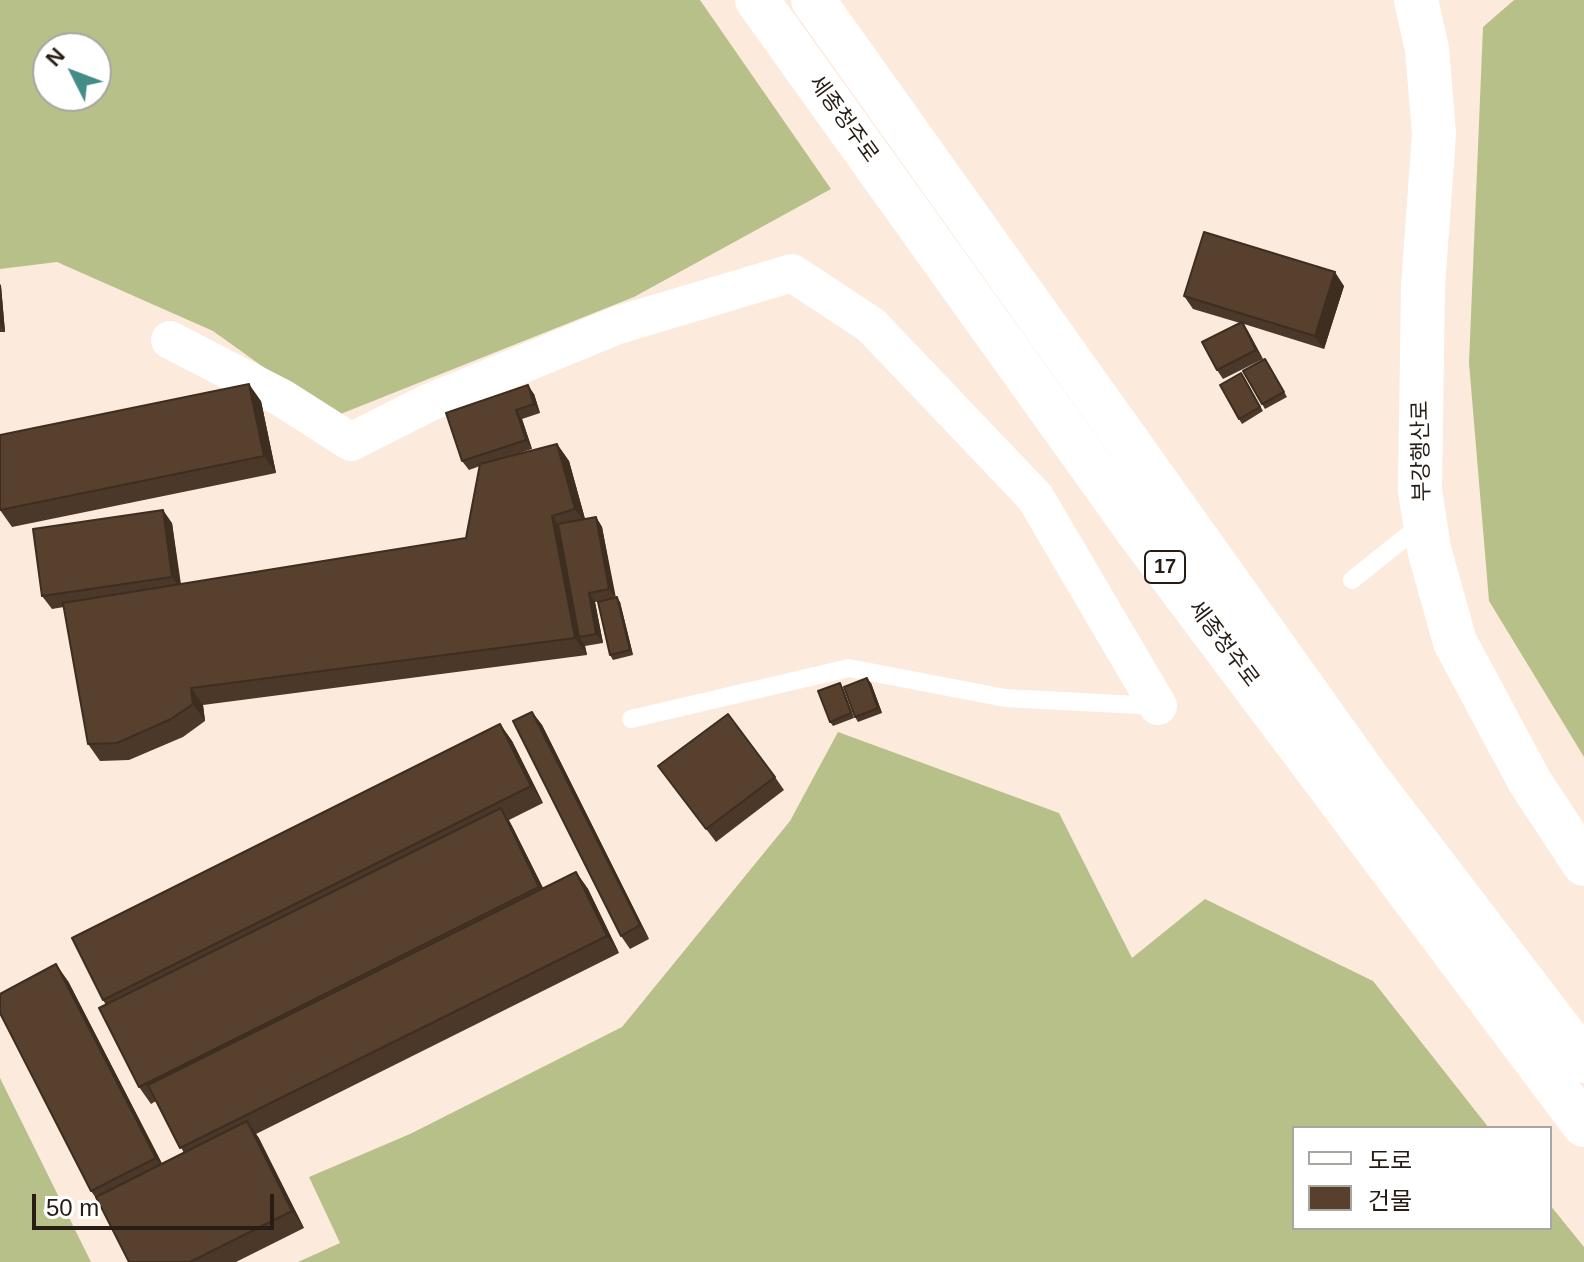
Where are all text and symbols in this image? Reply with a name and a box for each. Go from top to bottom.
north arrow [32,32,112,112]
text: N [41,43,70,71]
street label: 세종청주로 [803,70,883,168]
street label: 부강행산로 [1408,400,1436,502]
road number: 17 [1145,551,1185,583]
street label: 세종청주로 [1182,596,1264,692]
legend [1292,1126,1552,1230]
text: 도로 [1368,1147,1412,1174]
scale bar [36,1178,278,1228]
text: 건물 [1368,1187,1412,1214]
text: 50 m [46,1194,99,1221]

